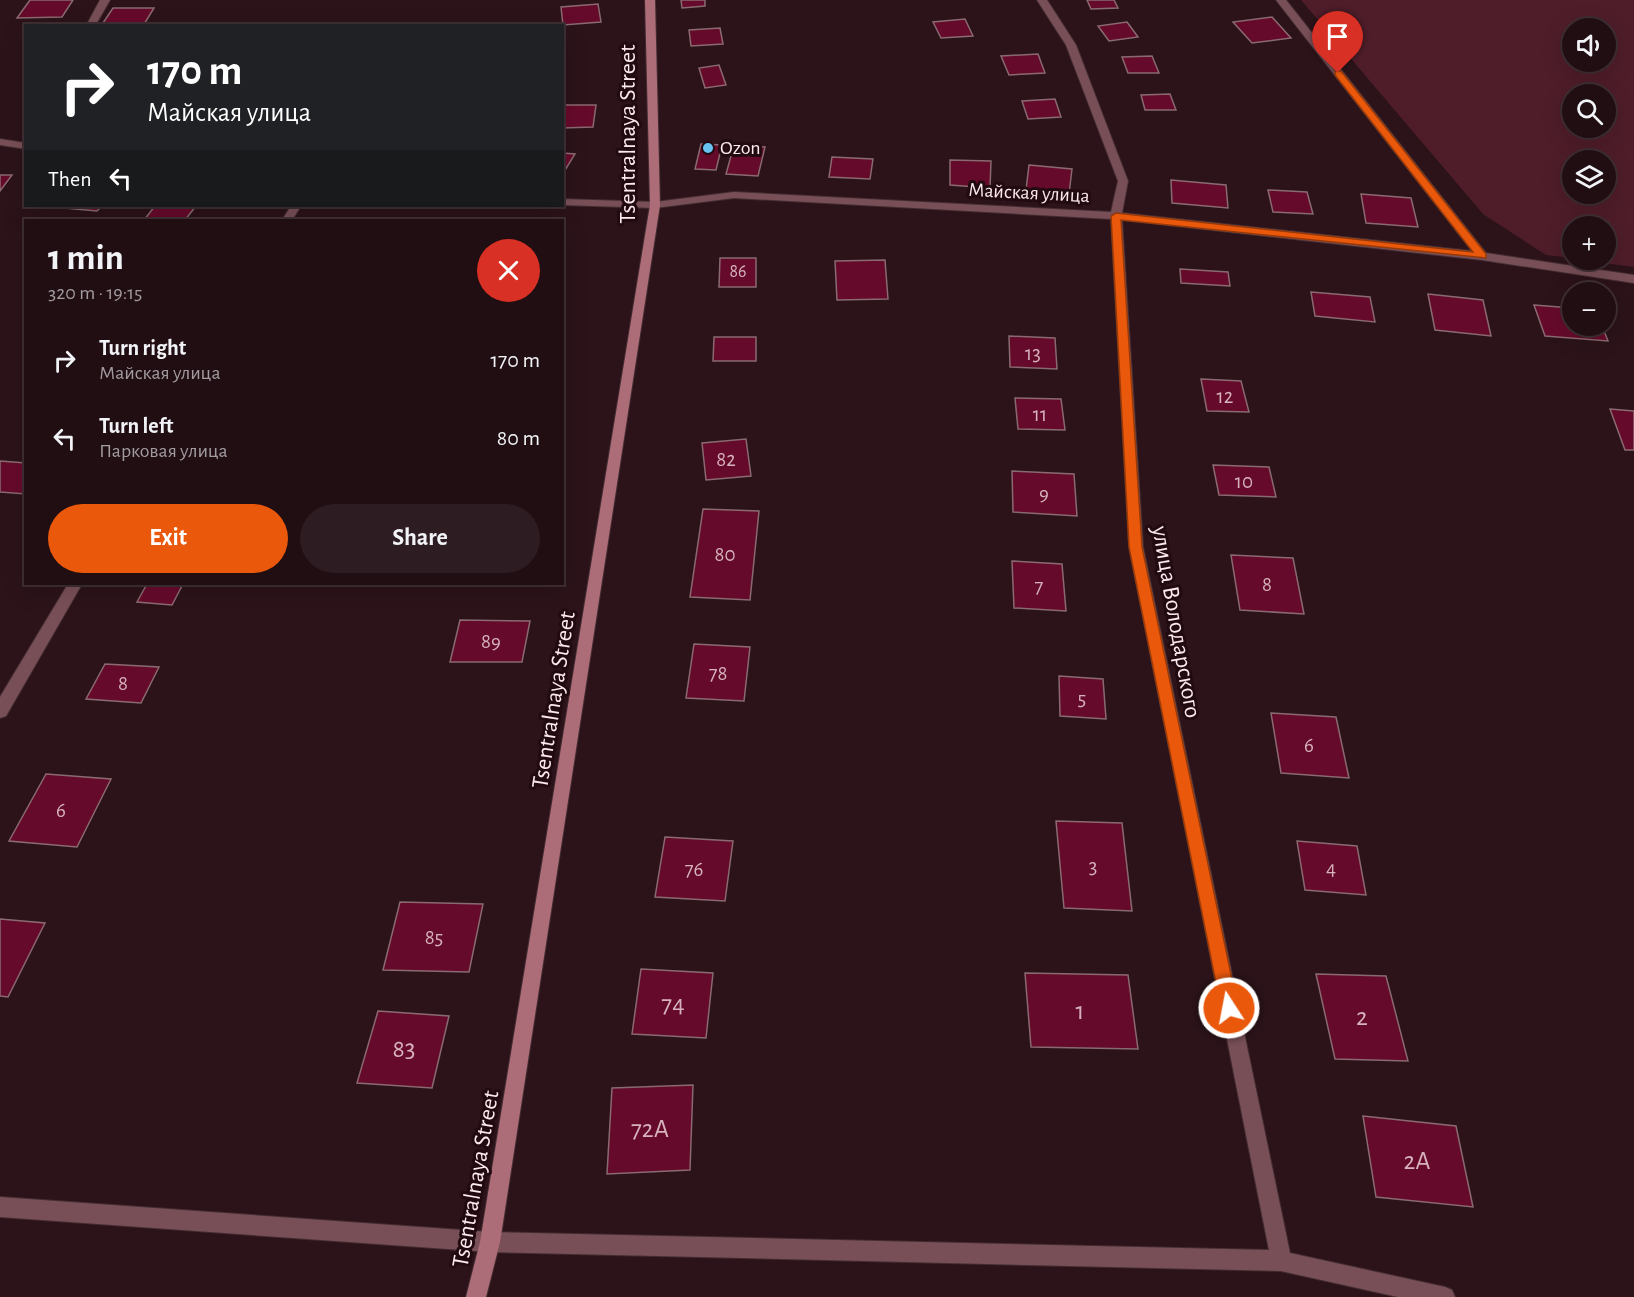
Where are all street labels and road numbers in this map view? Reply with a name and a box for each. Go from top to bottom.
street label: Tsentralnaya Street [616,44,640,224]
street label: Майская улица [968,180,1090,206]
street label: улица Володарского [1147,523,1205,720]
street label: Tsentralnaya Street [528,609,580,790]
street label: Tsentralnaya Street [449,1088,503,1269]

